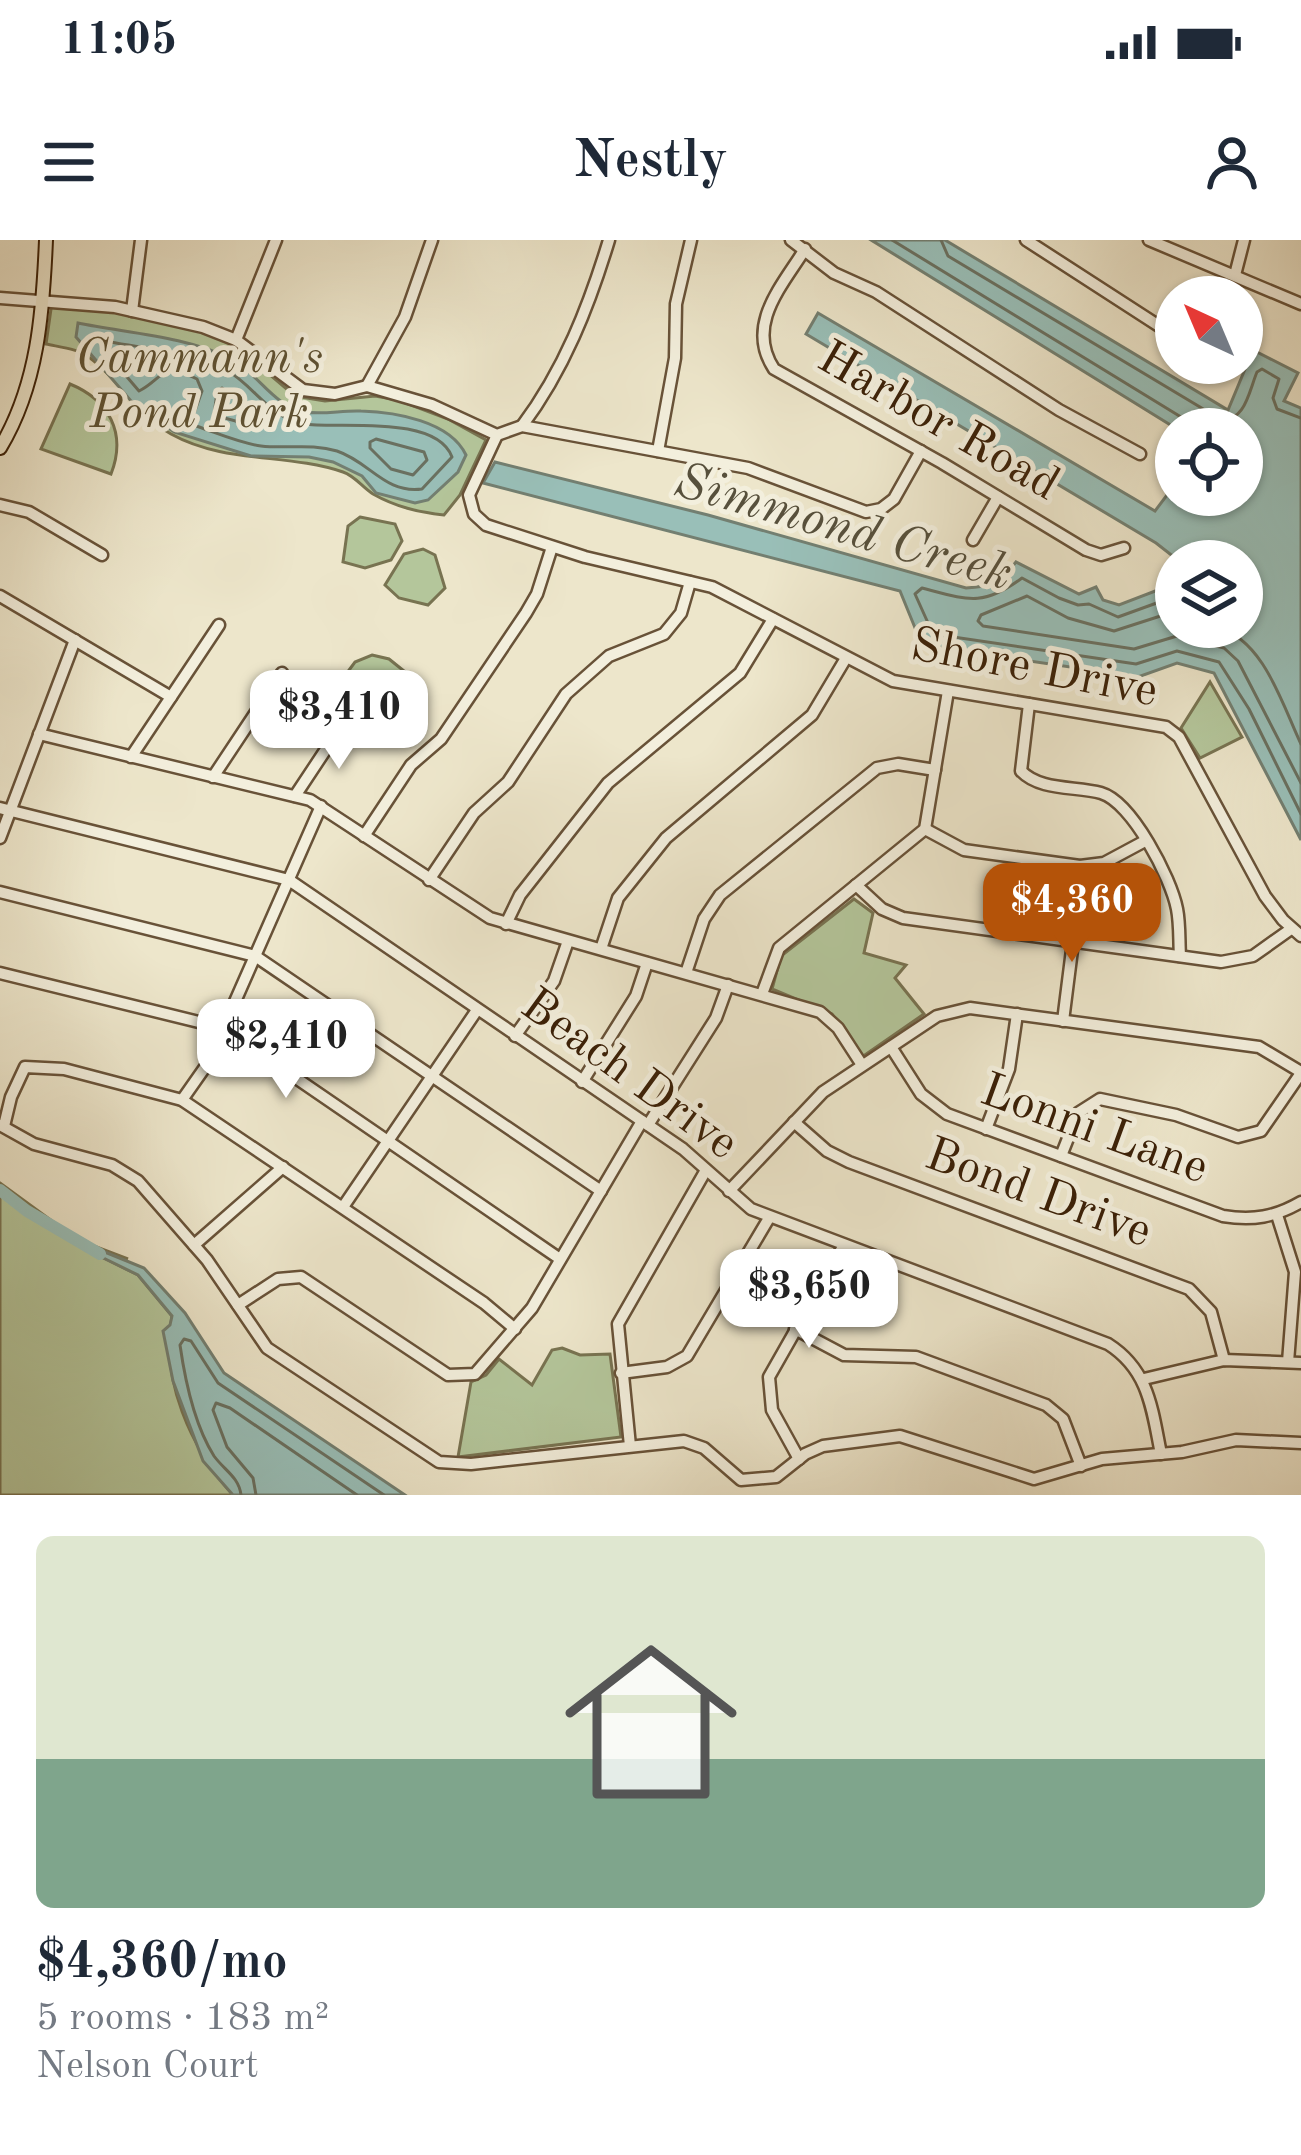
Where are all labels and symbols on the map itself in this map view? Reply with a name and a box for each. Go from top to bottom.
north arrow [1155,276,1263,384]
street label: Harbor Road [809,334,1067,510]
park label: Cammann's Pond Park [75,335,323,438]
water label: Simmond Creek [669,457,1017,601]
street label: Shore Drive [907,622,1161,716]
pin: $3,410 [241,670,437,772]
pin: $4,360 [974,863,1170,965]
street label: Beach Drive [512,981,746,1169]
pin: $2,410 [188,999,384,1101]
street label: Lonni Lane [974,1067,1214,1193]
street label: Bond Drive [919,1131,1157,1257]
pin: $3,650 [711,1249,907,1351]

